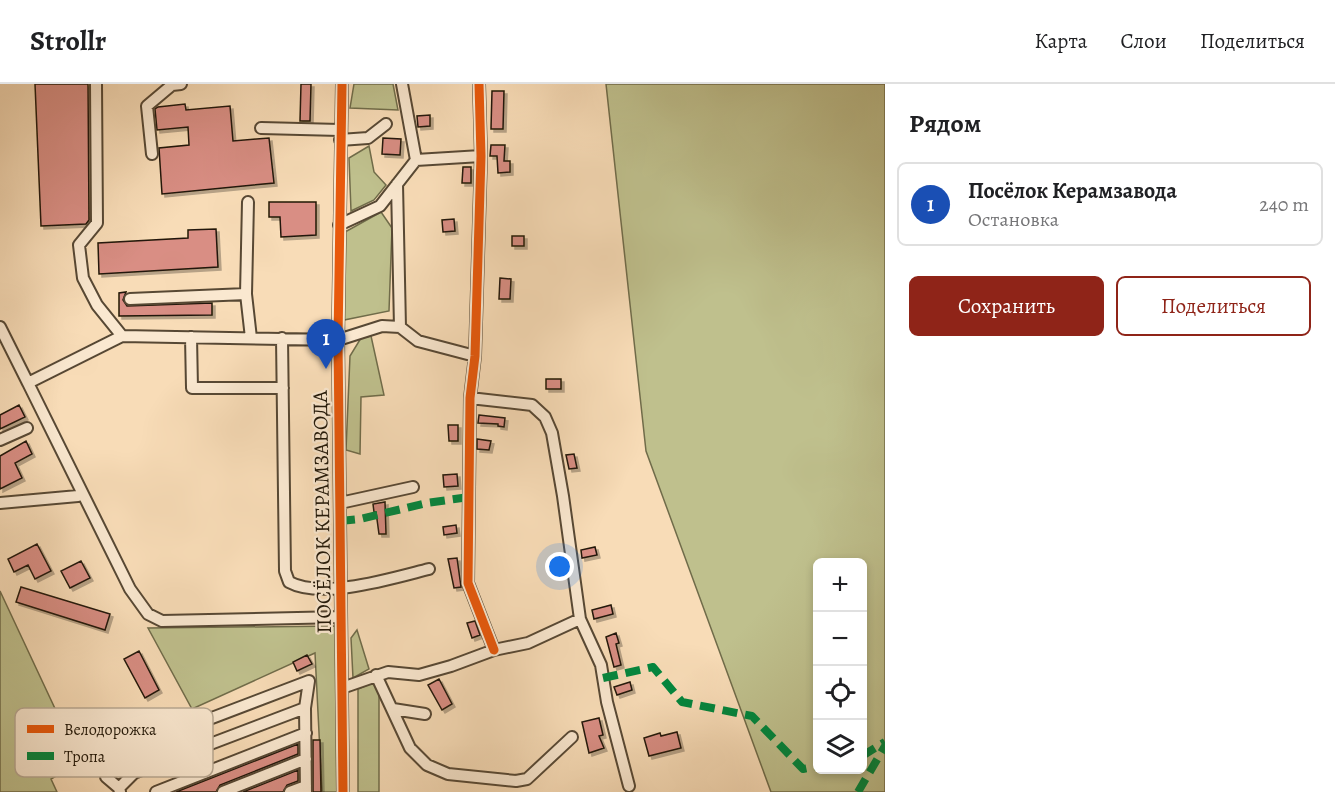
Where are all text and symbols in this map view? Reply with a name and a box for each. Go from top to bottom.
text: Strollr [30,22,106,60]
text: Карта [1034,27,1087,55]
text: Слои [1120,27,1167,55]
text: Поделиться [1200,27,1305,55]
text: Рядом [909,106,981,141]
text: Посёлок Керамзавода [968,176,1177,206]
text: 1 [927,191,934,218]
text: 240 m [1259,191,1309,218]
text: Остановка [968,206,1059,233]
button: Сохранить [909,276,1104,336]
button: Поделиться [1116,276,1311,336]
pin: 1 [306,320,346,369]
street label: ПОСЁЛОК КЕРАМЗАВОДА [306,389,338,634]
your location [545,552,574,581]
map controls [813,558,867,774]
button: + [813,558,867,612]
button: − [813,612,867,666]
button: locate [813,666,867,720]
legend [15,708,213,777]
text: Велодорожка [64,719,157,741]
button: layers [813,720,867,774]
text: Тропа [64,746,106,768]

